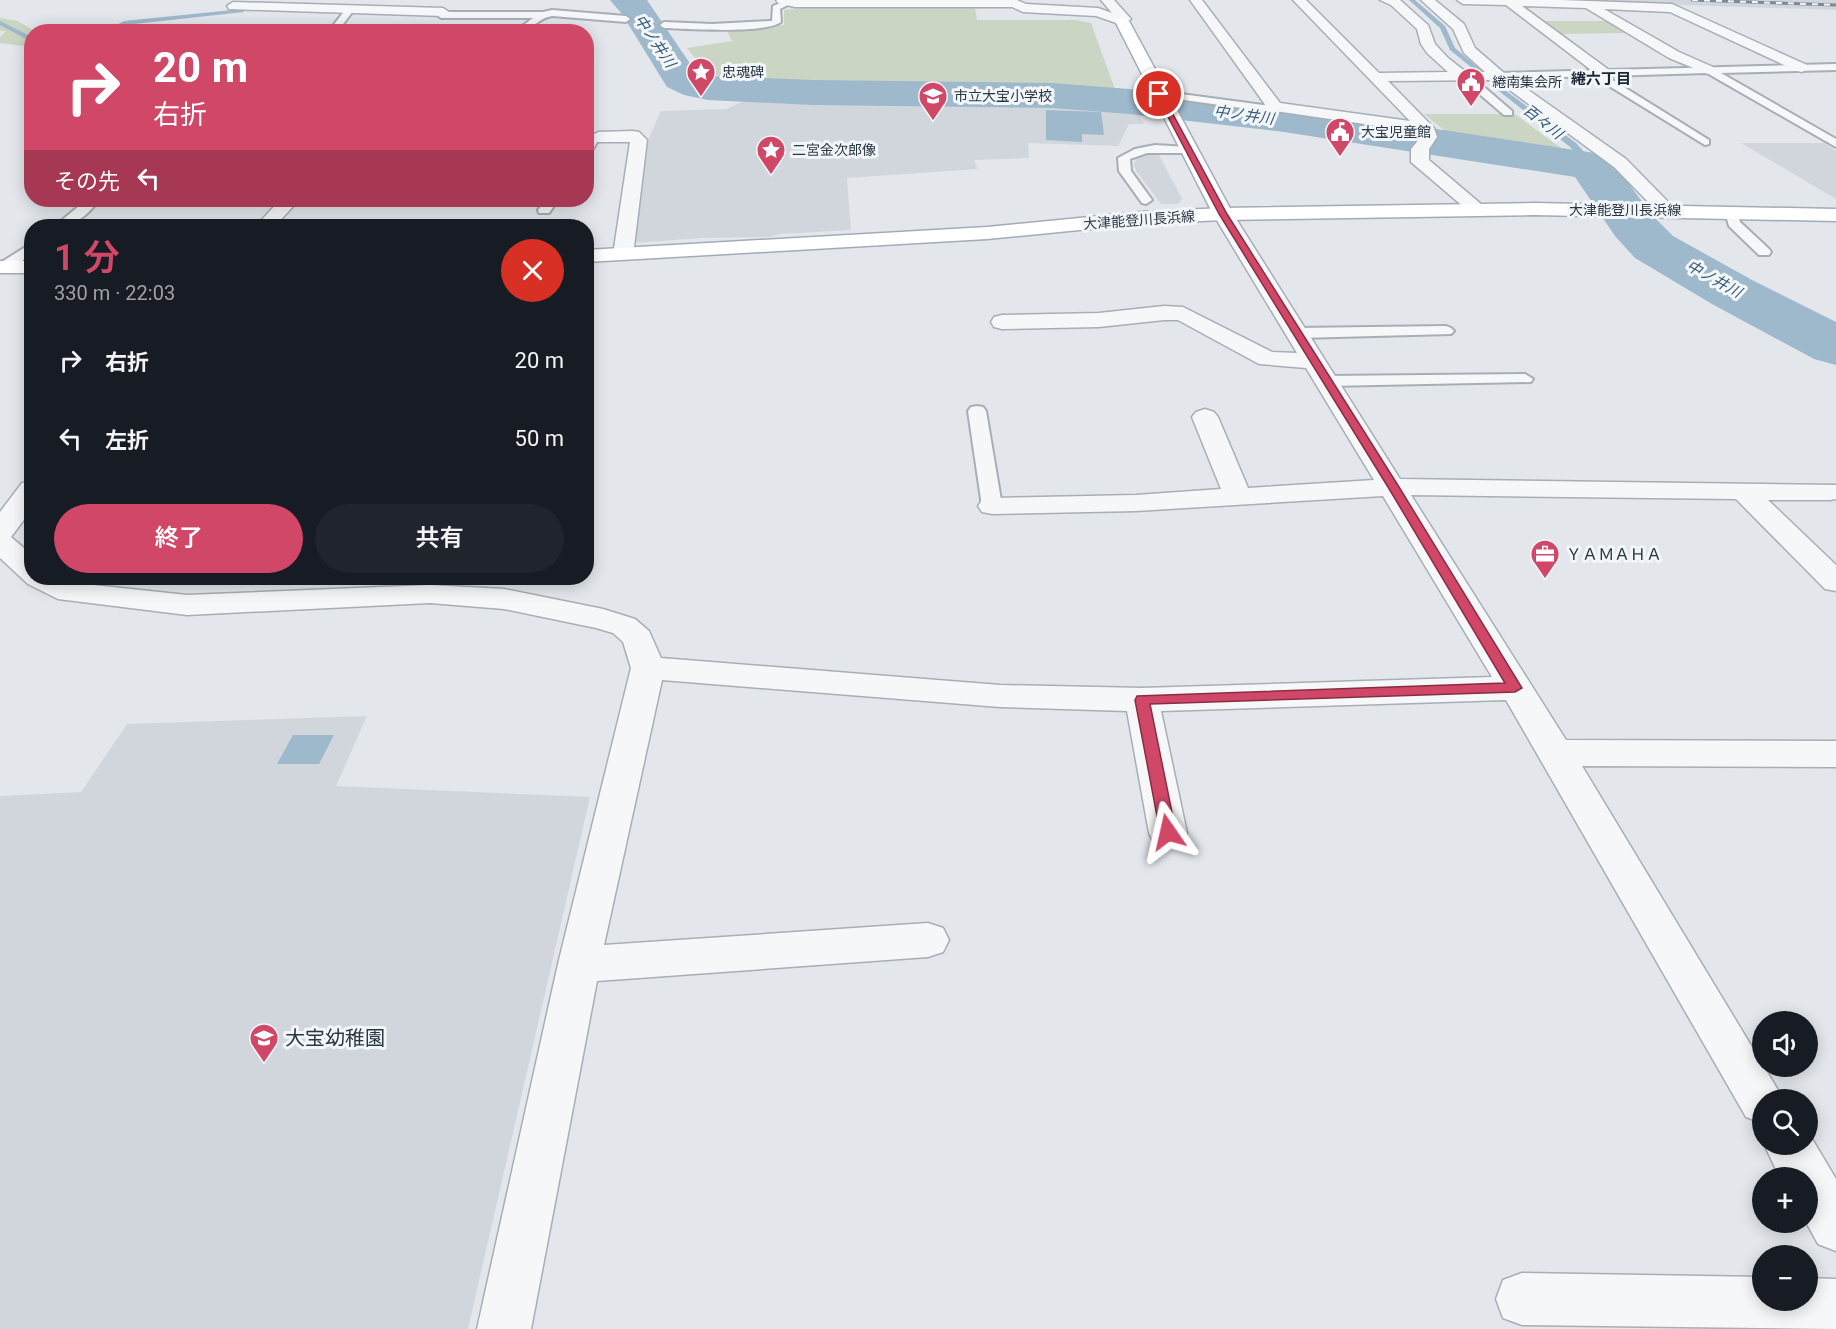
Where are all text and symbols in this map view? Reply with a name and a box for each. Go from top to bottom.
water label: 中ノ井川 [631,11,680,73]
text: 20 m [153,43,248,92]
icon: right [54,48,132,126]
place icon: 忠魂碑 [685,56,717,98]
place label: 忠魂碑 [722,64,764,80]
public building icon: 綣南集会所 [1455,66,1487,108]
pin [1133,68,1184,119]
district label: 綣六丁目 [1571,70,1631,88]
place label: 綣南集会所 [1492,74,1562,90]
icon: arrive [1142,77,1175,110]
school or university icon: 市立大宝小学校 [917,80,949,122]
place label: 市立大宝小学校 [954,88,1052,104]
text: 右折 [153,99,207,131]
water label: 百々川 [1520,101,1568,144]
water label: 中ノ井川 [1213,102,1277,128]
public building icon: 大宝児童館 [1324,116,1356,158]
place label: 大宝児童館 [1361,124,1431,140]
place icon: 二宮金次郎像 [755,134,787,176]
place label: 二宮金次郎像 [792,142,876,158]
icon: left [132,162,165,195]
text: その先 [54,169,120,194]
street label: 大津能登川長浜線 [1569,202,1681,218]
street label: 大津能登川長浜線 [1083,208,1195,232]
text: 1 分 [54,237,120,279]
button: close [501,239,564,302]
water label: 中ノ井川 [1683,257,1746,302]
text: 330 m · 22:03 [54,281,175,305]
icon: right [54,344,87,377]
text: 20 m [515,348,564,373]
text: 右折 [105,350,149,375]
icon: left [54,422,87,455]
text: 50 m [515,426,564,451]
text: 左折 [105,428,149,453]
button: 終了 [54,504,303,573]
button: 共有 [315,504,564,573]
office icon: ＹＡＭＡＨＡ [1529,538,1561,580]
place label: ＹＡＭＡＨＡ [1566,545,1662,564]
position arrow [1136,800,1200,864]
map controls [1752,1011,1818,1311]
button: sound [1752,1011,1818,1077]
school or university icon: 大宝幼稚園 [248,1022,280,1064]
place label: 大宝幼稚園 [285,1026,385,1050]
button: search [1752,1089,1818,1155]
button: + [1752,1167,1818,1233]
button: − [1752,1245,1818,1311]

